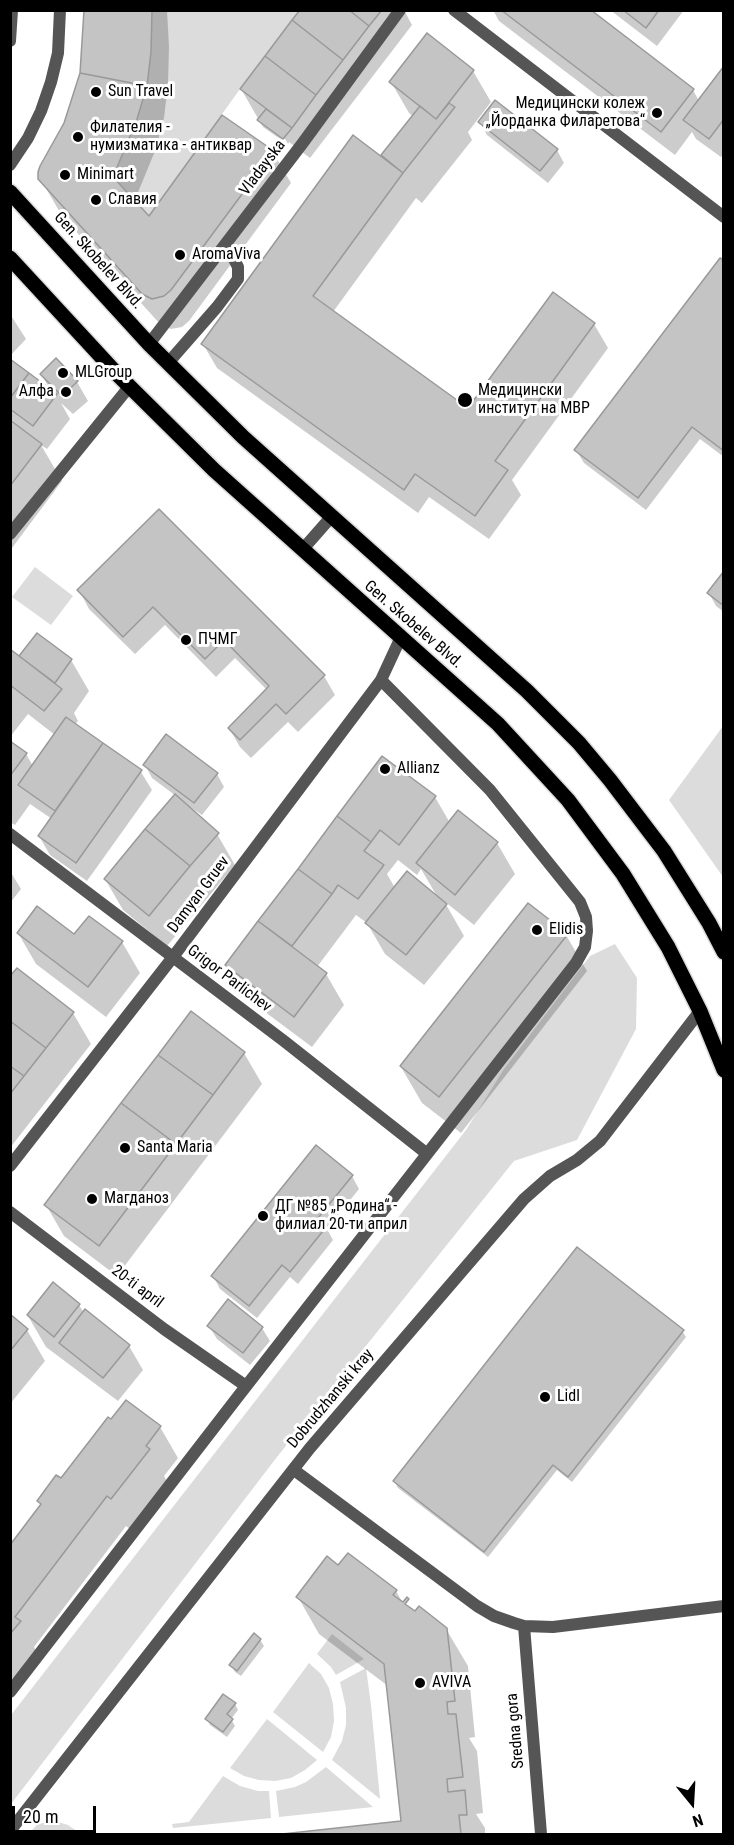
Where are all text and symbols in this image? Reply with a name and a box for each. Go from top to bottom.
place label: Sun Travel [108,82,173,102]
marker: Sun Travel [89,85,103,99]
place label: Медицински колеж „Йорданка Филаретова“ [486,94,645,132]
marker: Медицински колеж „Йорданка Филаретова“ [650,106,664,120]
place label: Филателия - нумизматика - антиквар [90,118,252,156]
marker: Филателия - нумизматика - антиквар [71,130,85,144]
street label: Vladayska [236,136,290,200]
place label: Minimart [77,165,134,185]
marker: Minimart [58,168,72,182]
place label: Славия [108,190,157,210]
marker: Славия [89,193,103,207]
street label: Gen. Skobelev Blvd. [49,208,147,314]
place label: AromaViva [192,245,261,265]
marker: AromaViva [173,248,187,262]
place label: MLGroup [75,363,132,383]
marker: MLGroup [56,366,70,380]
place label: Медицински институт на МВР [478,381,590,419]
place label: Алфа [19,382,54,402]
marker: Алфа [59,385,73,399]
marker: Медицински институт на МВР [456,391,474,409]
street label: Gen. Skobelev Blvd. [360,577,466,673]
place label: ПЧМГ [198,630,237,650]
marker: ПЧМГ [179,633,193,647]
place label: Allianz [397,759,440,779]
marker: Allianz [378,762,392,776]
street label: Damyan Gruev [164,853,234,937]
place label: Elidis [549,920,583,940]
marker: Elidis [530,923,544,937]
street label: Grigor Parlichev [183,941,275,1017]
place label: Santa Maria [137,1138,213,1158]
marker: Santa Maria [118,1141,132,1155]
place label: Магданоз [104,1189,169,1209]
marker: Магданоз [85,1192,99,1206]
place label: ДГ №85 „Родина“ - филиал 20-ти април [275,1197,407,1235]
marker: ДГ №85 „Родина“ - филиал 20-ти април [256,1209,270,1223]
street label: 20-ti april [107,1261,167,1313]
street label: Dobrudzhanski kray [284,1345,378,1453]
place label: Lidl [557,1387,580,1407]
marker: Lidl [538,1390,552,1404]
place label: AVIVA [432,1673,471,1693]
marker: AVIVA [413,1676,427,1690]
street label: Sredna gora [503,1692,529,1770]
north arrow [662,1773,722,1833]
scale bar [15,1794,99,1832]
text: 20 m [23,1806,58,1827]
text: N [690,1810,705,1831]

